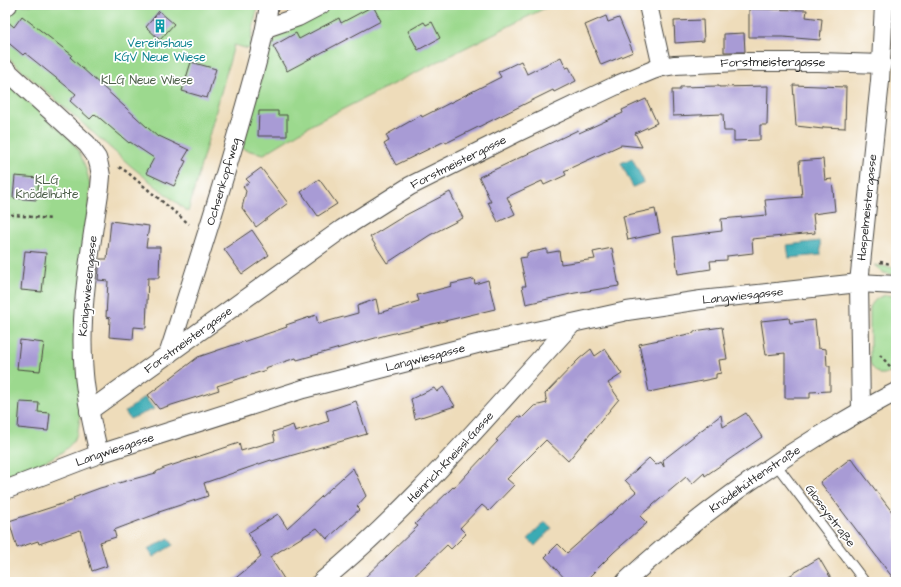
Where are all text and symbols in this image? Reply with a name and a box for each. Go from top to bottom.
building icon: Vereinshaus KGV Neue Wiese [152,18,168,34]
place label: Vereinshaus KGV Neue Wiese [114,35,206,66]
street label: Forstmeistergasse [720,53,826,72]
park label: KLG Neue Wiese [101,72,194,89]
street label: Forstmeistergasse [407,131,509,193]
street label: Ochsenkopfweg [202,136,245,227]
street label: Haspelmeistergasse [853,153,881,262]
park label: KLG Knödelhütte [16,172,79,203]
street label: Königswiesengasse [74,234,103,337]
street label: Langwiesgasse [701,283,785,308]
street label: Forstmeistergasse [140,302,236,377]
street label: Langwiesgasse [384,339,467,376]
street label: Heinrich-Kneissl-Gasse [403,407,498,507]
street label: Langwiesgasse [73,428,156,471]
street label: Knödelhüttenstraße [706,441,804,517]
street label: Glossystraße [800,481,859,552]

